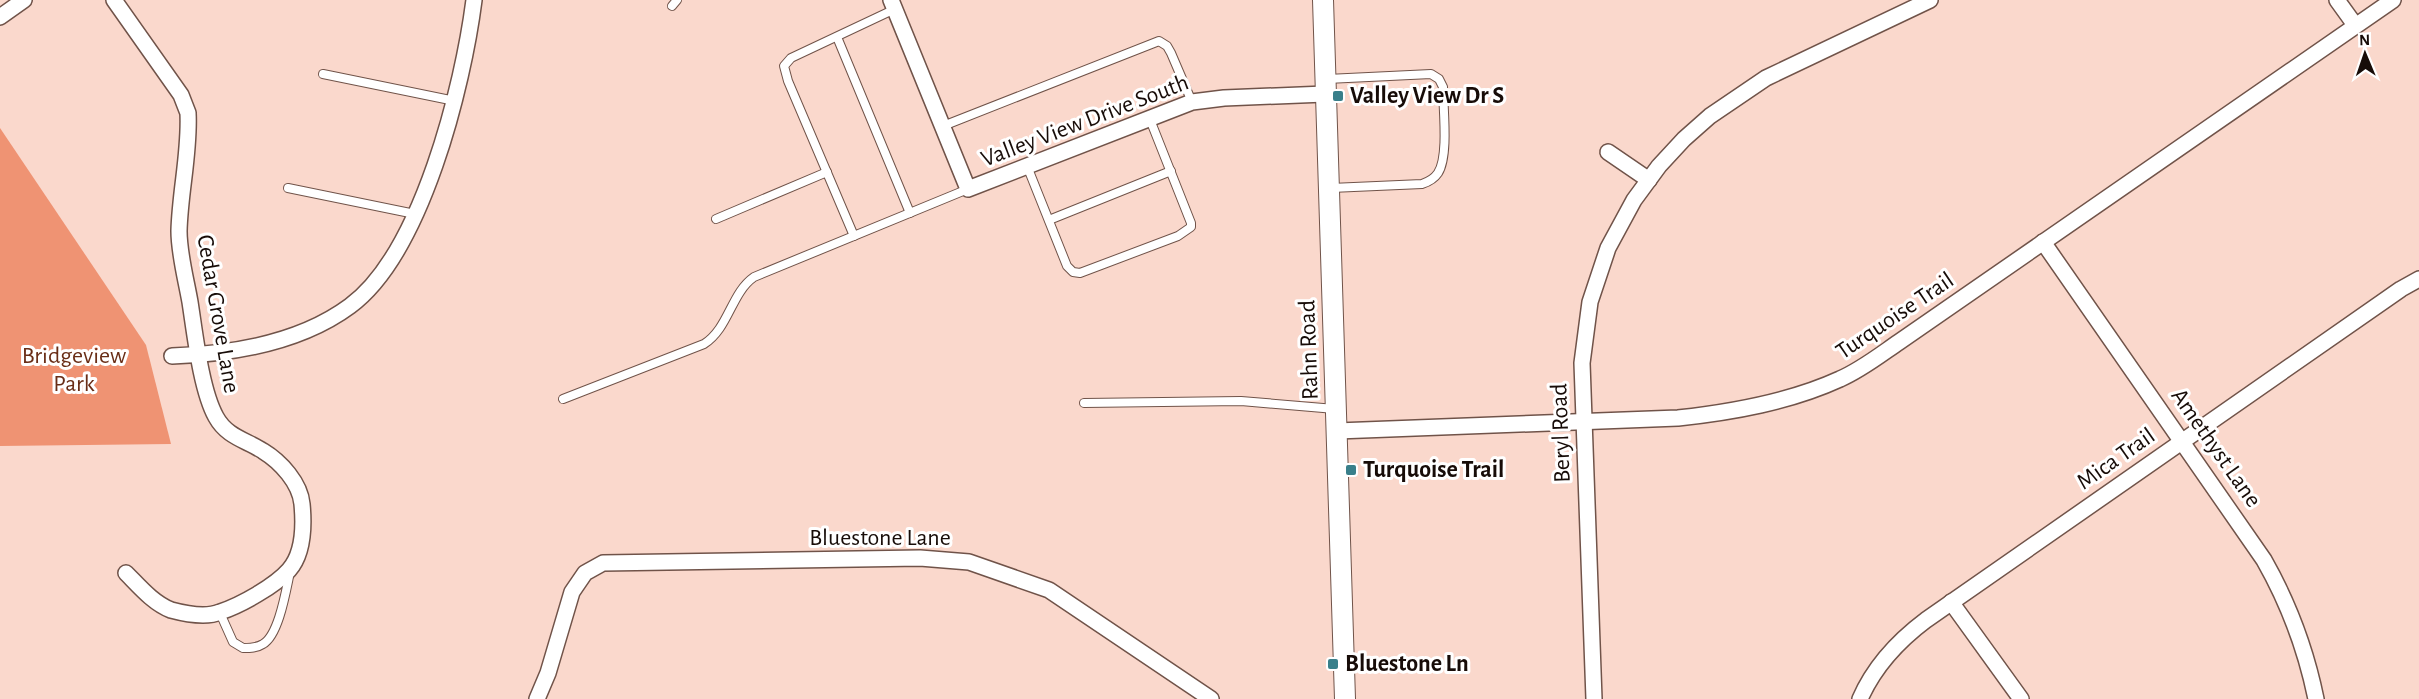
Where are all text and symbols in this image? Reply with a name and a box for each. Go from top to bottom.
north arrow [2335,24,2395,84]
text: N [2359,32,2370,48]
street label: Valley View Drive South [978,70,1192,172]
place label: Valley View Dr S [1350,84,1504,108]
marker: Valley View Dr S [1331,89,1345,103]
street label: Cedar Grove Lane [192,233,244,395]
street label: Turquoise Trail [1832,268,1958,364]
street label: Rahn Road [1295,299,1323,401]
park label: Bridgeview Park [22,344,126,396]
street label: Beryl Road [1547,383,1575,483]
street label: Amethyst Lane [2166,384,2266,512]
street label: Mica Trail [2073,424,2159,494]
place label: Turquoise Trail [1363,458,1504,482]
marker: Turquoise Trail [1344,463,1358,477]
street label: Bluestone Lane [809,526,951,550]
place label: Bluestone Ln [1345,652,1469,676]
marker: Bluestone Ln [1326,657,1340,671]

